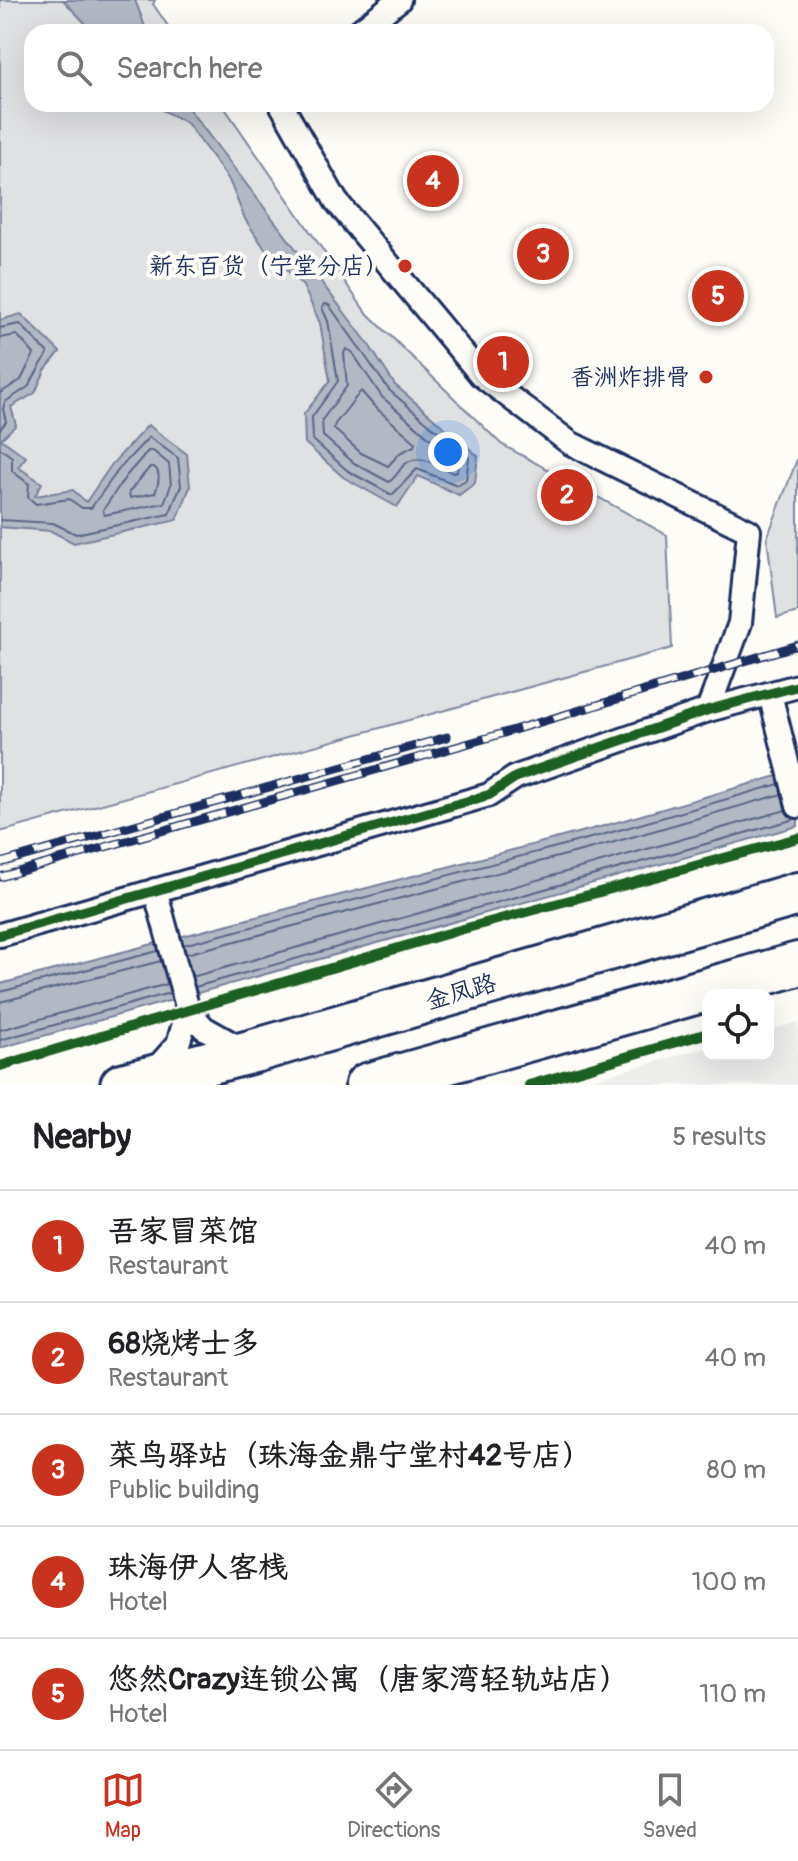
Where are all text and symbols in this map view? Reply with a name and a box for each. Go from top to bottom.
search box [24,24,774,112]
icon: search [52,46,96,90]
text: Search here [116,50,263,87]
pin: 4 [407,151,459,211]
pin: 3 [517,224,569,284]
place label: 新东百货（宁堂分店） [149,252,389,281]
marker: 新东百货（宁堂分店） [396,257,414,275]
pin: 5 [692,266,744,326]
pin: 1 [477,332,529,392]
place label: 香洲炸排骨 [570,363,690,392]
marker: 香洲炸排骨 [697,368,715,386]
your location [428,432,468,472]
pin: 2 [541,465,593,525]
street label: 金凤路 [422,968,500,1016]
map controls [702,989,774,1061]
button: locate [702,989,774,1061]
text: Nearby [32,1116,131,1159]
text: 5 results [672,1121,766,1153]
text: 吾家冒菜馆 [108,1213,258,1250]
text: 1 [53,1230,63,1262]
text: 40 m [704,1230,766,1262]
text: Restaurant [108,1250,228,1282]
text: 68烧烤士多 [108,1325,261,1362]
text: 2 [51,1342,65,1374]
text: 40 m [704,1342,766,1374]
text: Restaurant [108,1362,228,1394]
text: 菜鸟驿站（珠海金鼎宁堂村42号店） [108,1437,592,1474]
text: 3 [51,1454,65,1486]
text: 80 m [706,1454,766,1486]
text: Public building [108,1474,259,1506]
text: 珠海伊人客栈 [108,1549,288,1586]
text: 4 [50,1566,66,1598]
text: 100 m [692,1566,766,1598]
text: Hotel [108,1586,168,1618]
text: 悠然Crazy连锁公寓（唐家湾轻轨站店） [108,1661,630,1698]
text: 5 [51,1678,65,1710]
text: 110 m [699,1678,766,1710]
text: Hotel [108,1698,168,1730]
tab: Map [101,1768,145,1844]
tab: Directions [347,1768,440,1844]
tab: Saved [642,1768,697,1844]

